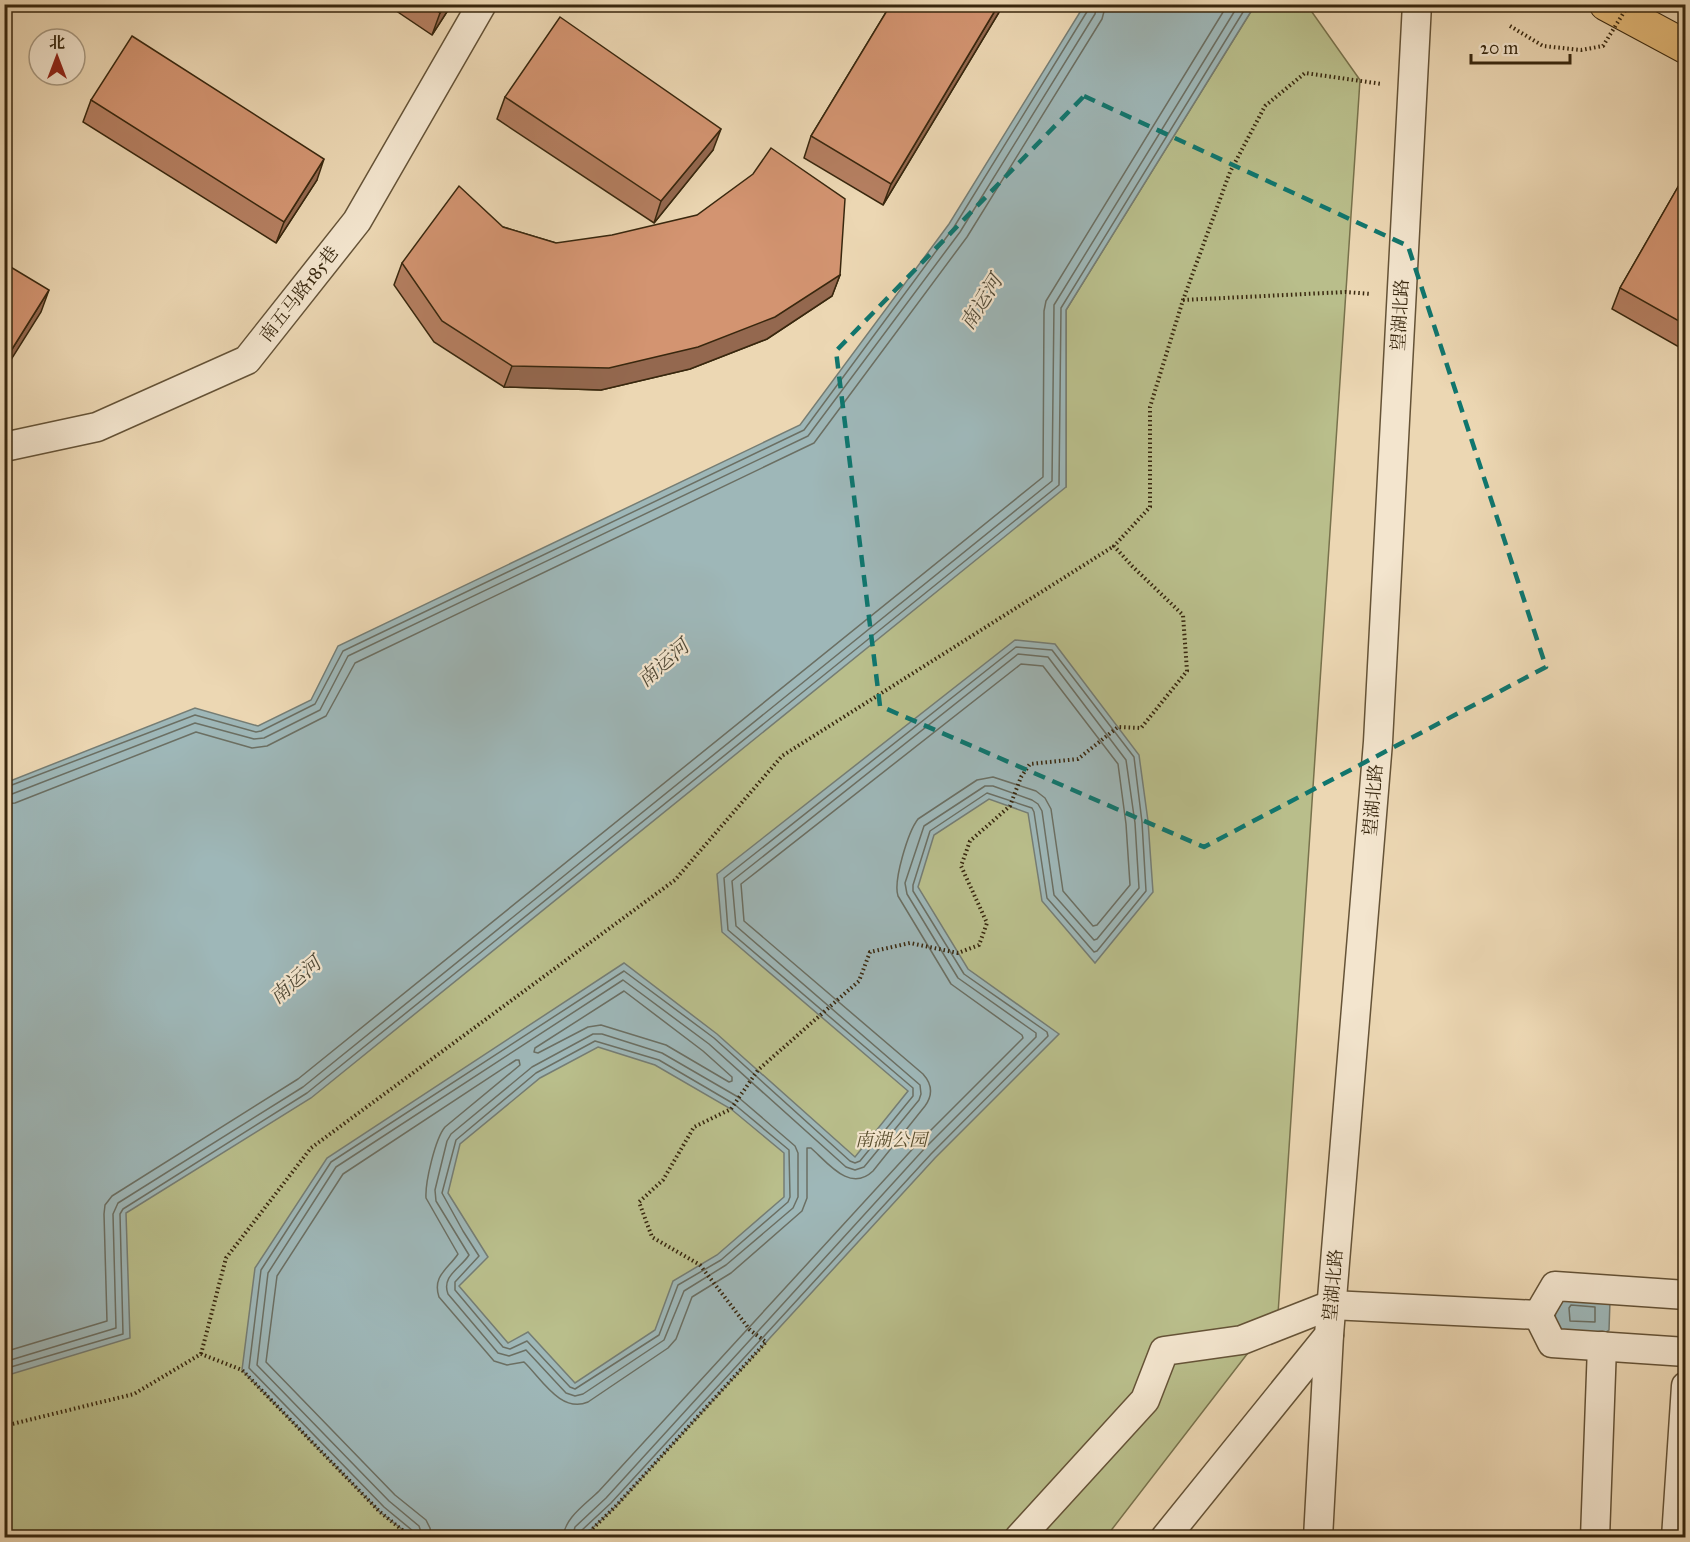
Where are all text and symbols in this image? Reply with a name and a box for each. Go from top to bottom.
north arrow [27,27,87,87]
scale bar [1471,27,1570,65]
text: 北 [49,33,65,52]
text: 20 m [1480,37,1518,59]
street label: 南五马路185巷 [255,242,343,346]
water label: 南运河 [955,268,1009,334]
street label: 望湖北路 [1387,278,1413,352]
water label: 南运河 [632,632,696,692]
street label: 望湖北路 [1359,763,1387,837]
water label: 南运河 [264,949,328,1009]
park label: 南湖公园 [855,1129,930,1151]
street label: 望湖北路 [1319,1248,1347,1322]

